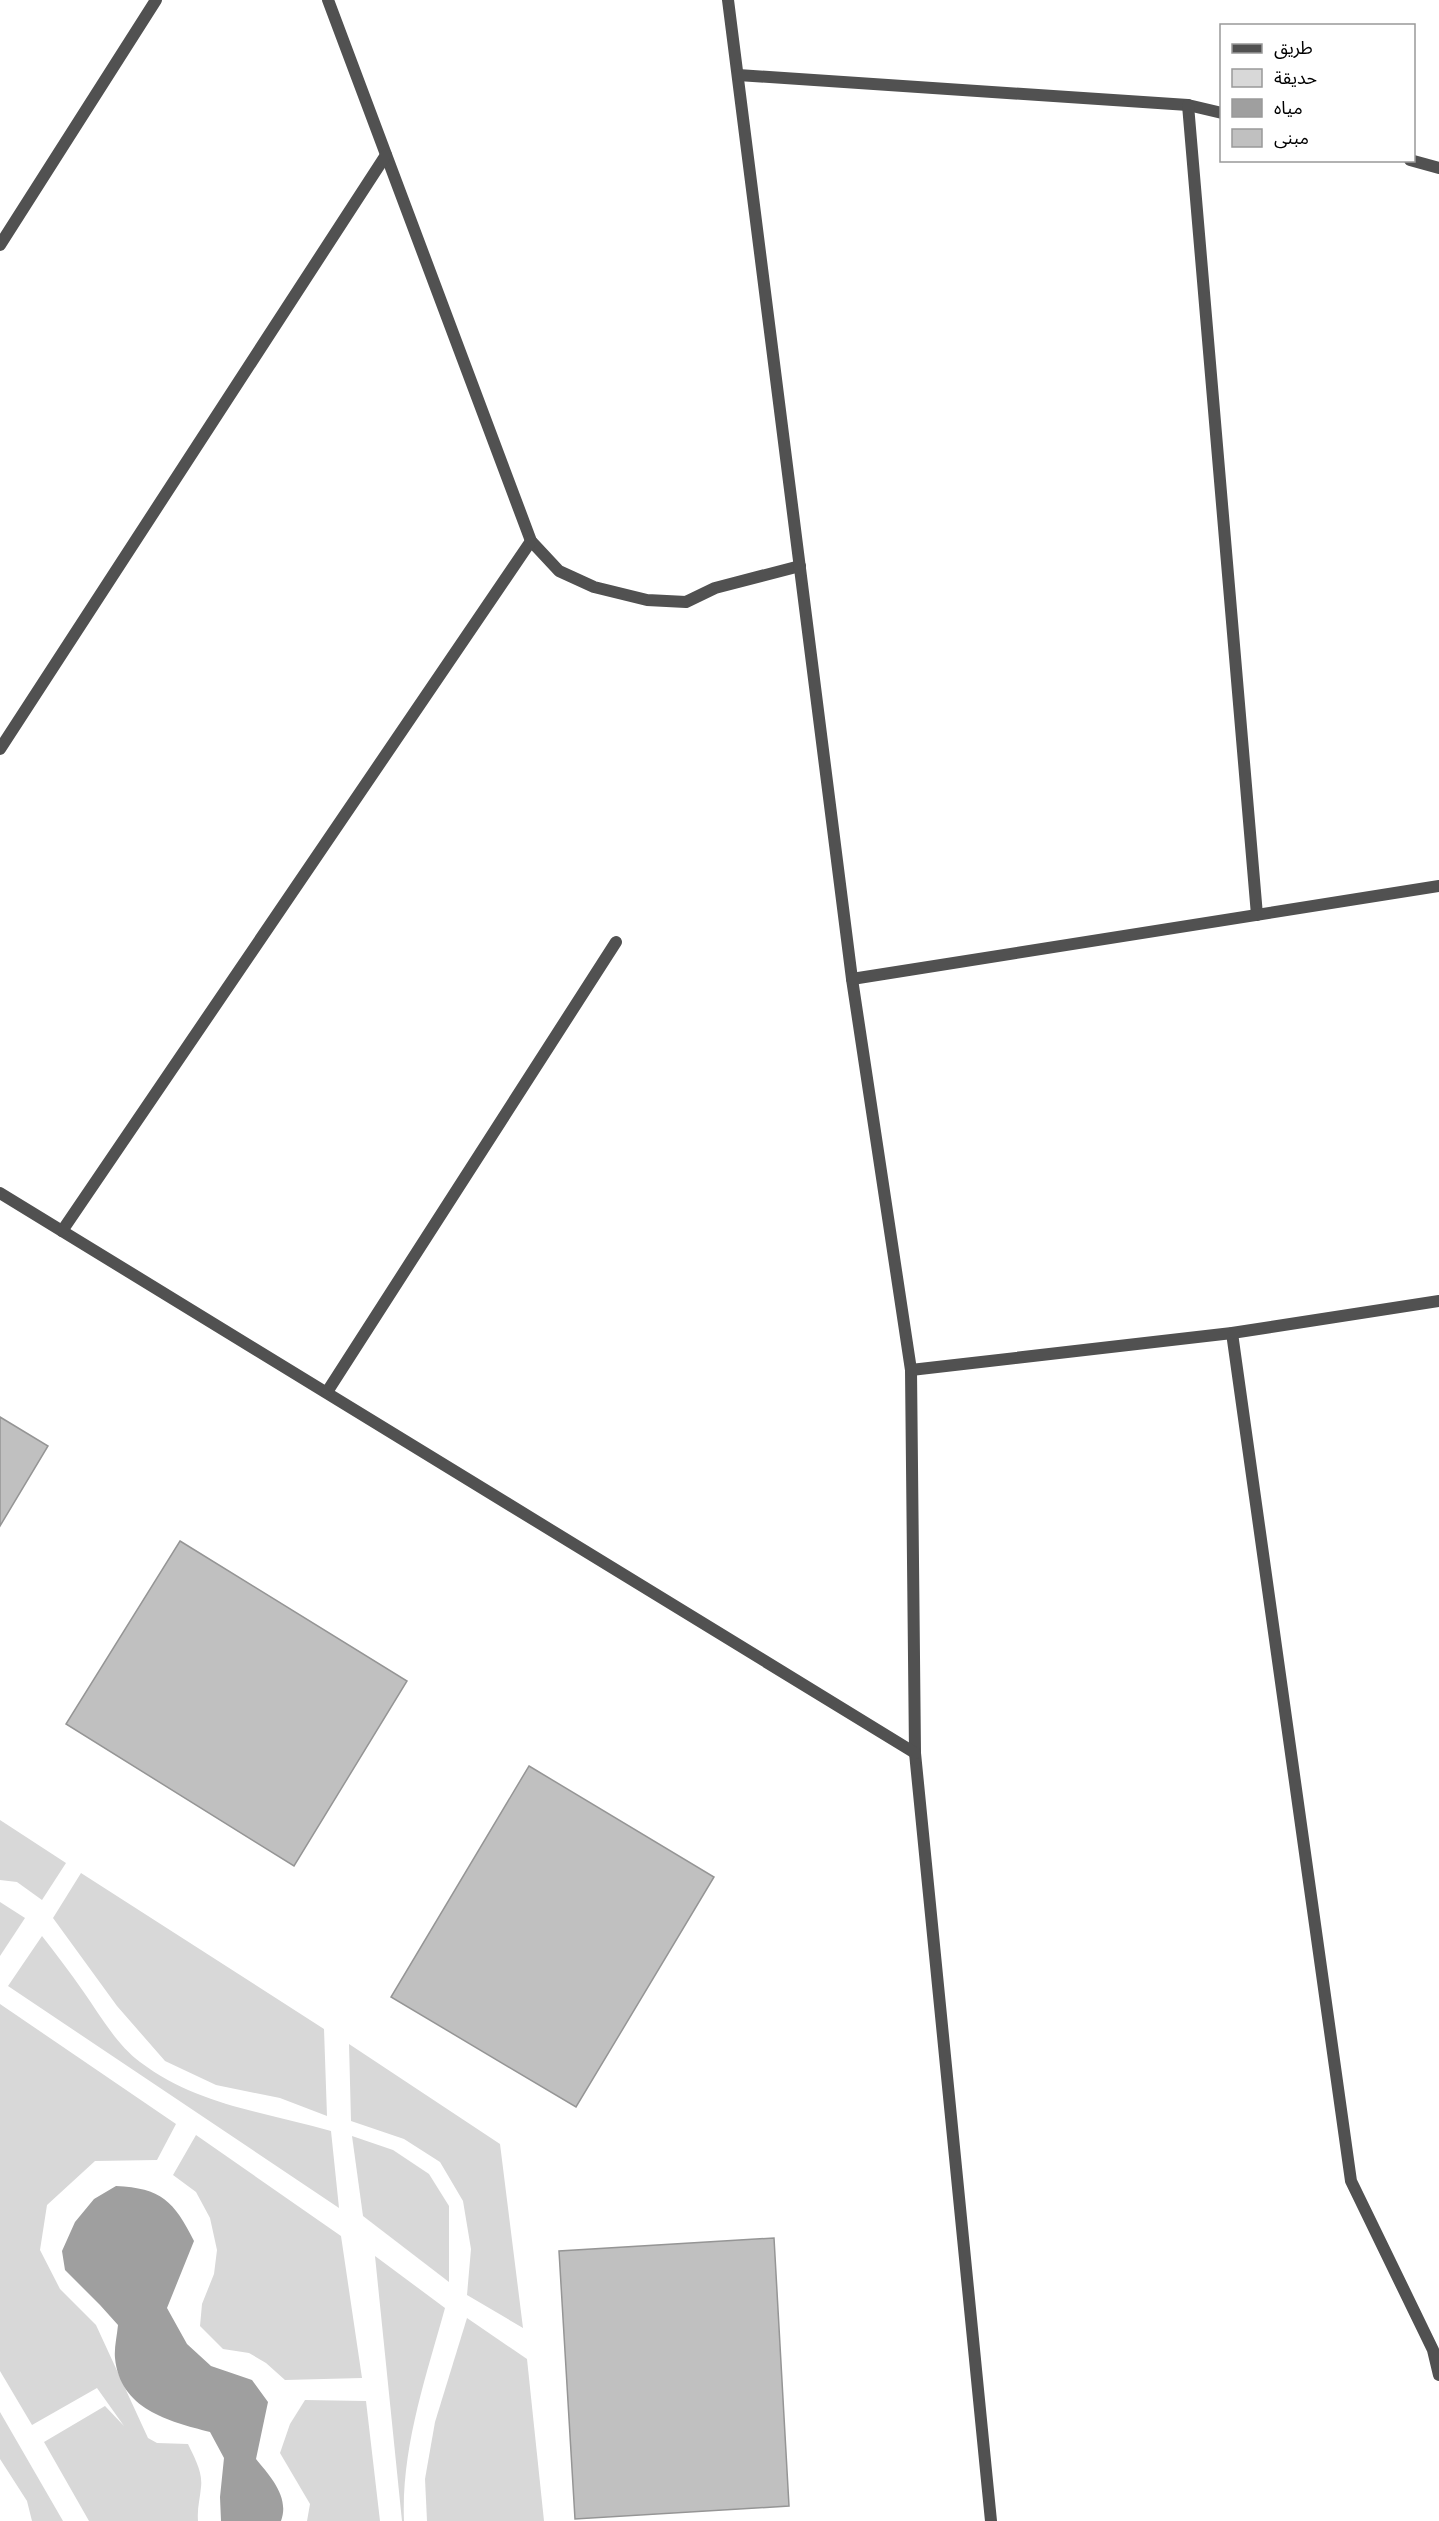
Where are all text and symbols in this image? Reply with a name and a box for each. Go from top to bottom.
legend [1220,24,1415,162]
text: طريق [1274,36,1313,60]
text: حديقة [1274,66,1317,90]
text: مياه [1274,96,1303,120]
text: مبنى [1274,126,1309,150]

